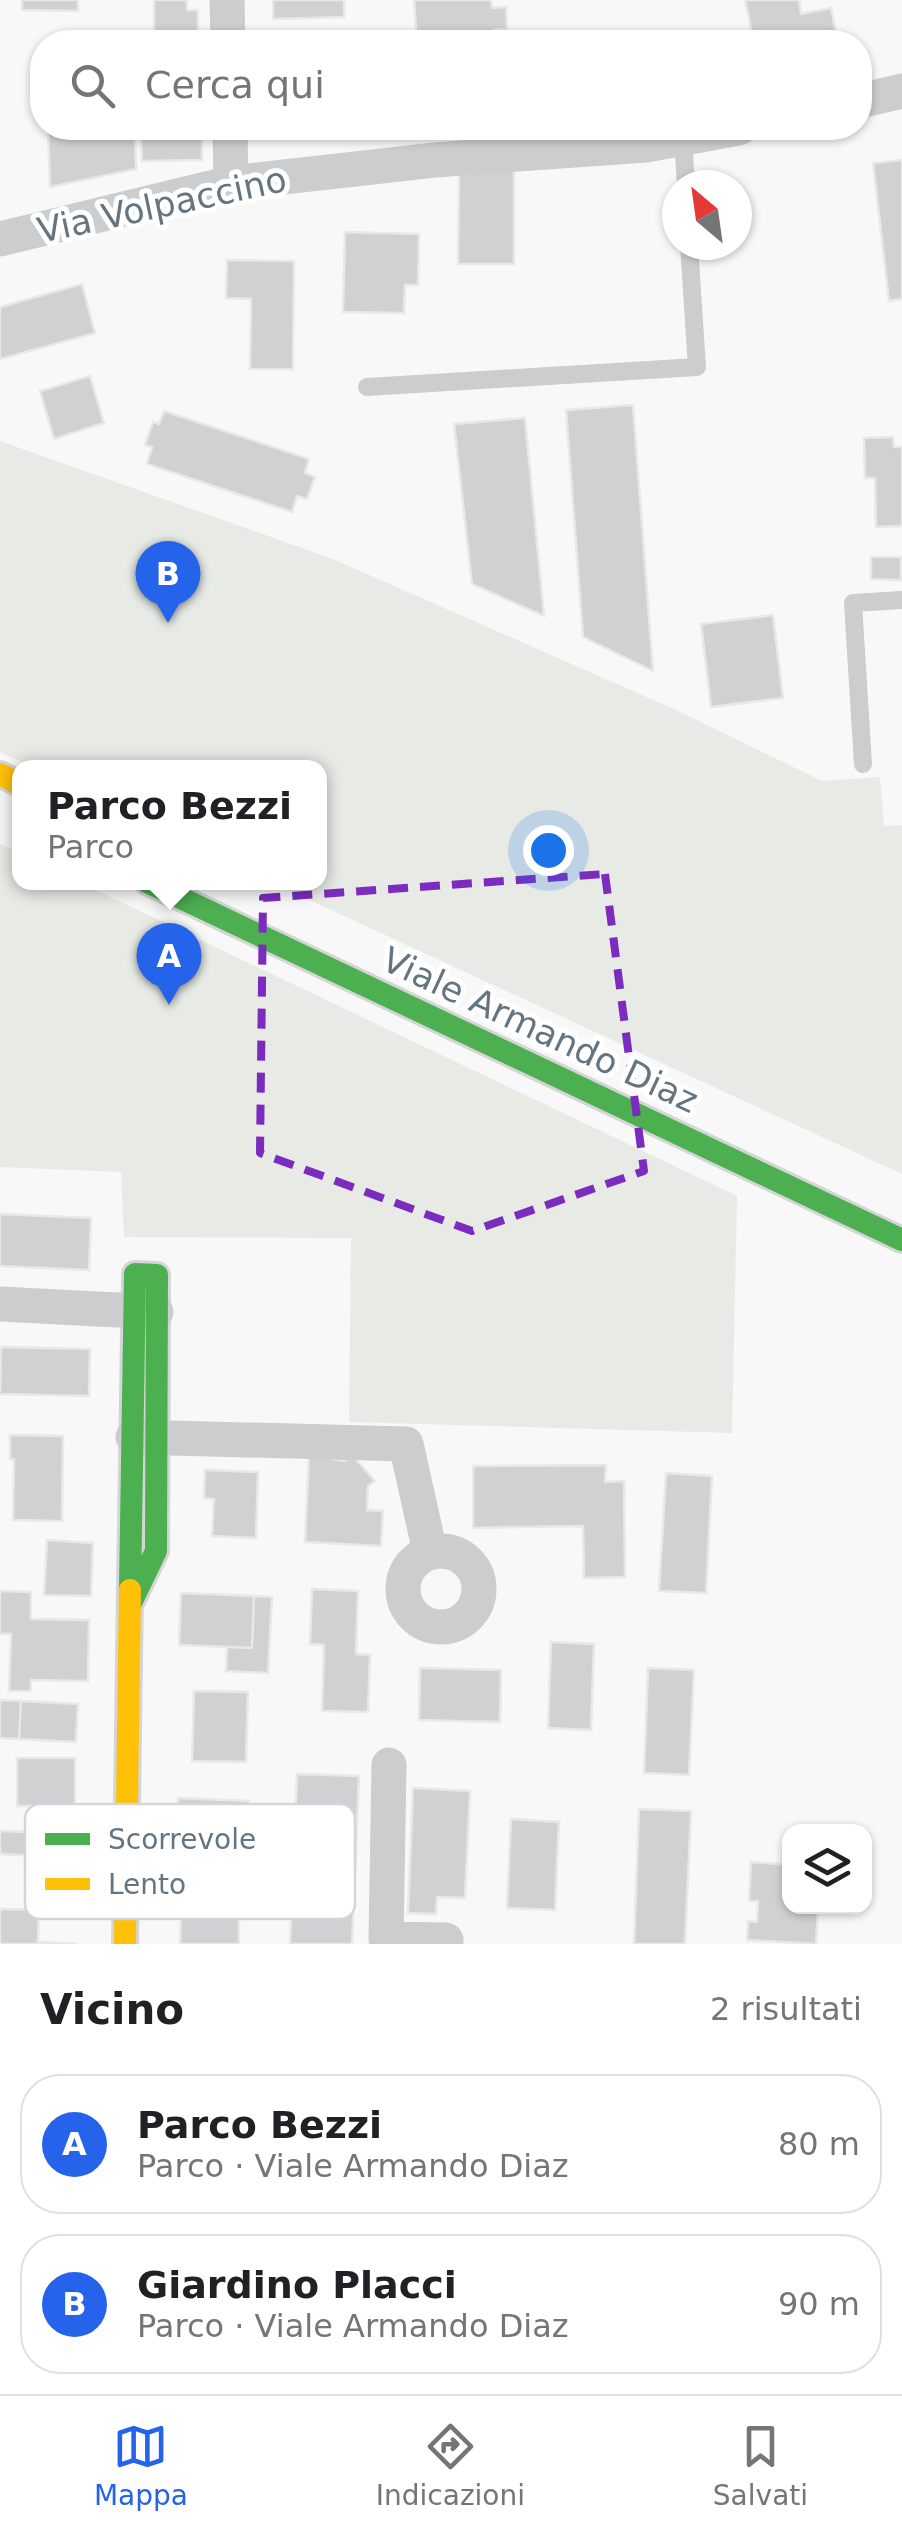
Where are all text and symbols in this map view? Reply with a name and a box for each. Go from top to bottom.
search box [30,30,872,140]
icon: search [65,58,120,113]
text: Cerca qui [145,63,325,107]
street label: Via Volpaccino [34,159,290,251]
north arrow [662,170,752,260]
pin: B [136,540,200,623]
popup [12,760,327,890]
text: Parco Bezzi [47,784,292,828]
your location [523,825,574,876]
text: Parco [47,828,134,866]
pin: A [136,922,202,1005]
street label: Viale Armando Diaz [376,939,704,1121]
legend [25,1804,355,1919]
text: Scorrevole [108,1823,256,1856]
map controls [782,1824,872,1914]
button: layers [782,1824,872,1914]
text: Lento [108,1868,186,1901]
text: Vicino [40,1985,184,2034]
text: 2 risultati [710,1990,862,2028]
text: Parco Bezzi [137,2103,382,2147]
text: A [62,2125,87,2163]
text: 80 m [778,2125,860,2163]
text: Parco · Viale Armando Diaz [137,2147,569,2185]
text: Giardino Placci [137,2263,457,2307]
text: B [62,2285,87,2323]
text: 90 m [778,2285,860,2323]
text: Parco · Viale Armando Diaz [137,2307,569,2345]
tab: Mappa [94,2419,188,2512]
tab: Indicazioni [376,2419,525,2512]
tab: Salvati [713,2419,808,2512]

